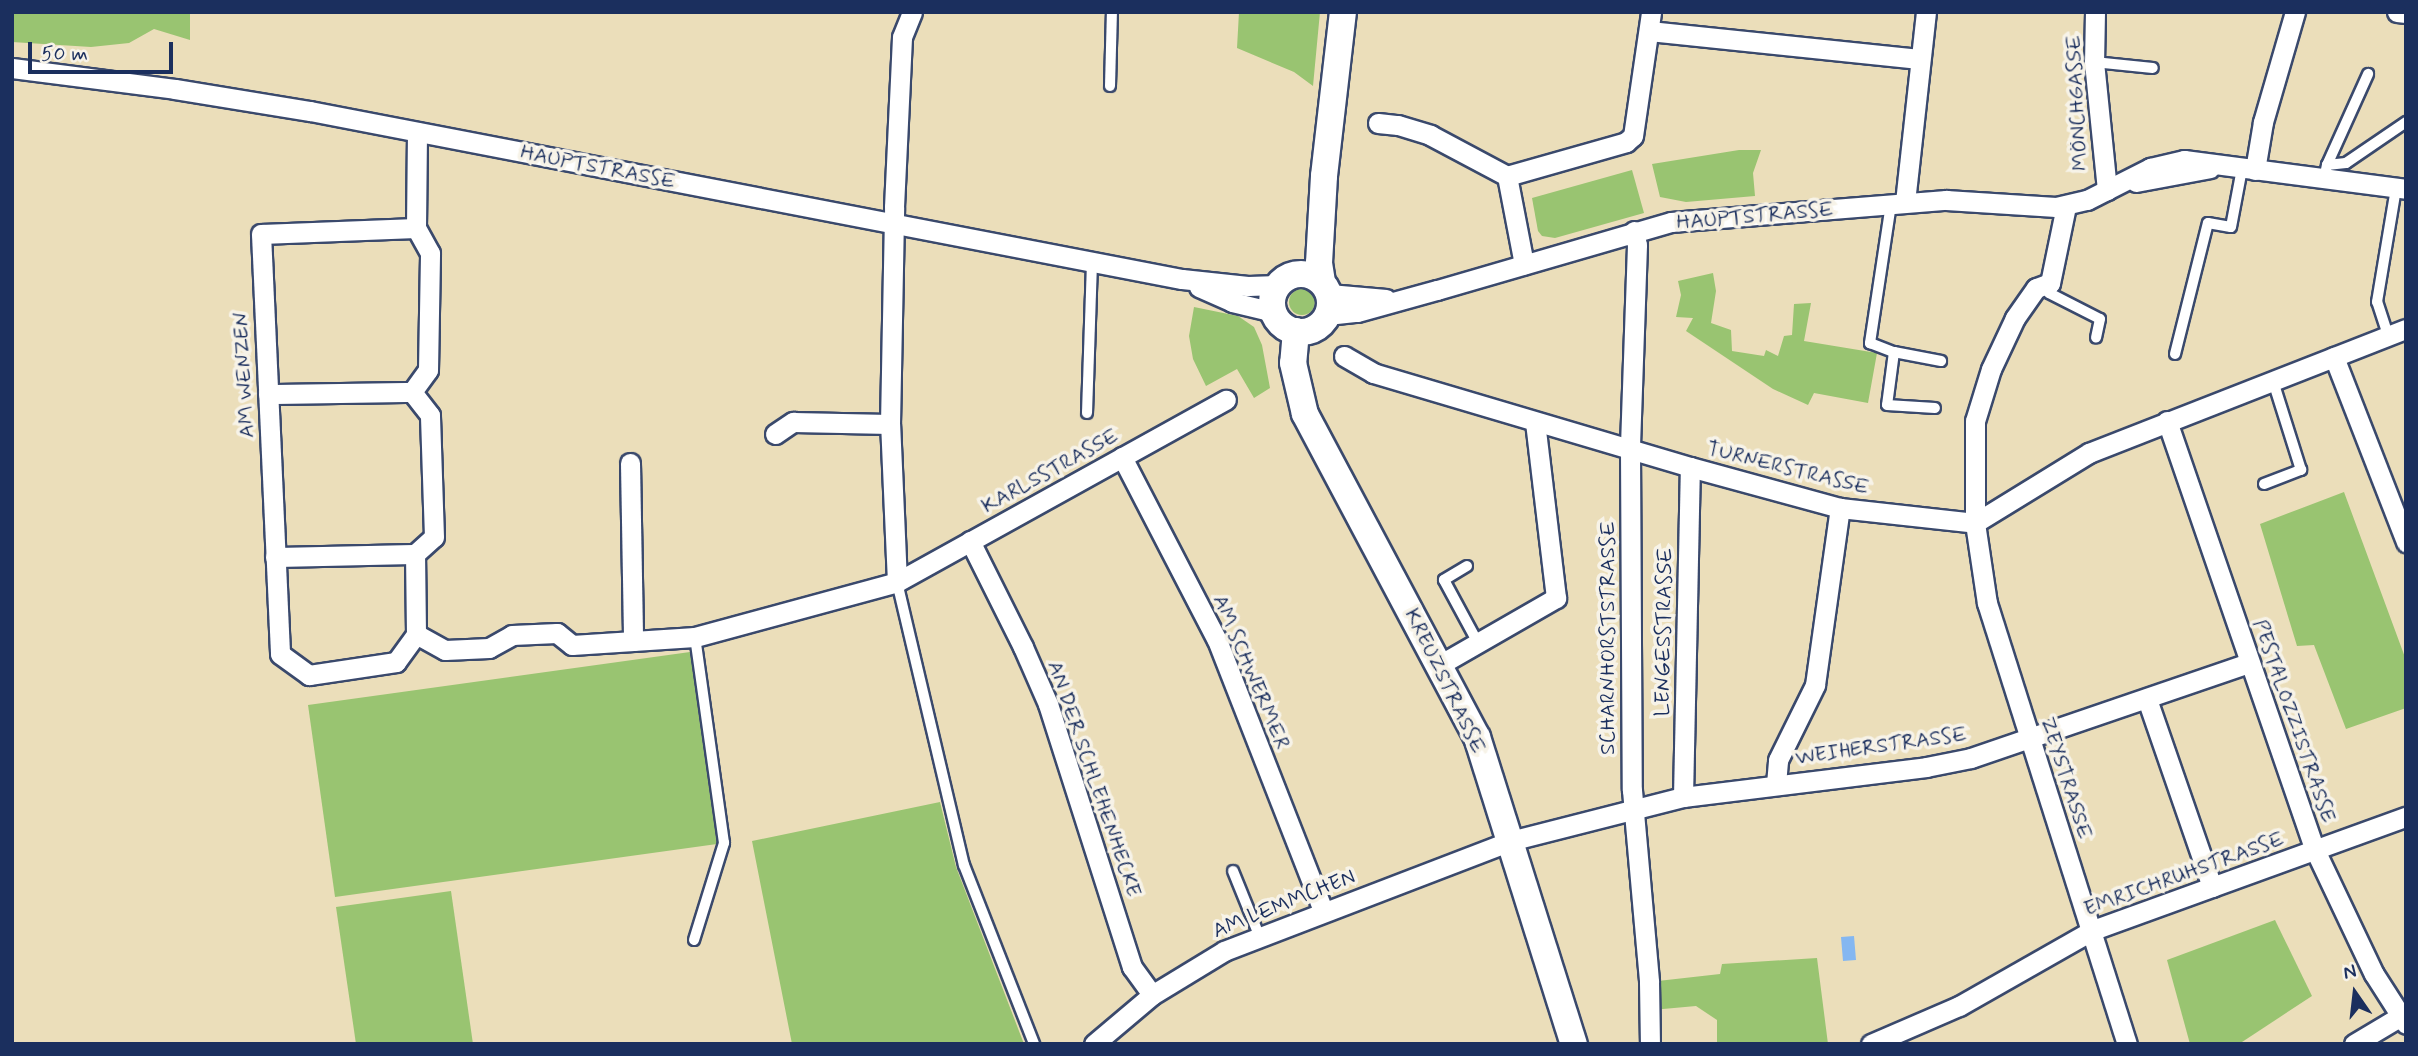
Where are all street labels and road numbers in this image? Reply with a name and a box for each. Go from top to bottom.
street label: MÖNCHGASSE [2061,34,2093,172]
street label: HAUPTSTRASSE [518,140,678,194]
street label: HAUPTSTRASSE [1675,197,1835,235]
street label: AM WENZEN [228,310,260,440]
street label: KARLSSTRASSE [977,423,1123,519]
street label: TURNERSTRASSE [1704,436,1872,500]
street label: SCHARNHORSTSTRASSE [1595,521,1621,755]
street label: LENGESSTRASSE [1650,547,1678,717]
street label: AM SCHWERMER [1208,592,1294,752]
street label: KREUZSTRASSE [1399,604,1491,758]
street label: PESTALOZZISTRASSE [2247,616,2341,826]
street label: AN DER SCHLEHENHECKE [1042,660,1146,898]
street label: ZEYSTRASSE [2034,714,2098,842]
street label: WEIHERSTRASSE [1794,722,1968,770]
street label: EMRICHRUHSTRASSE [2081,826,2287,922]
street label: AM LEMMCHEN [1209,864,1359,944]

